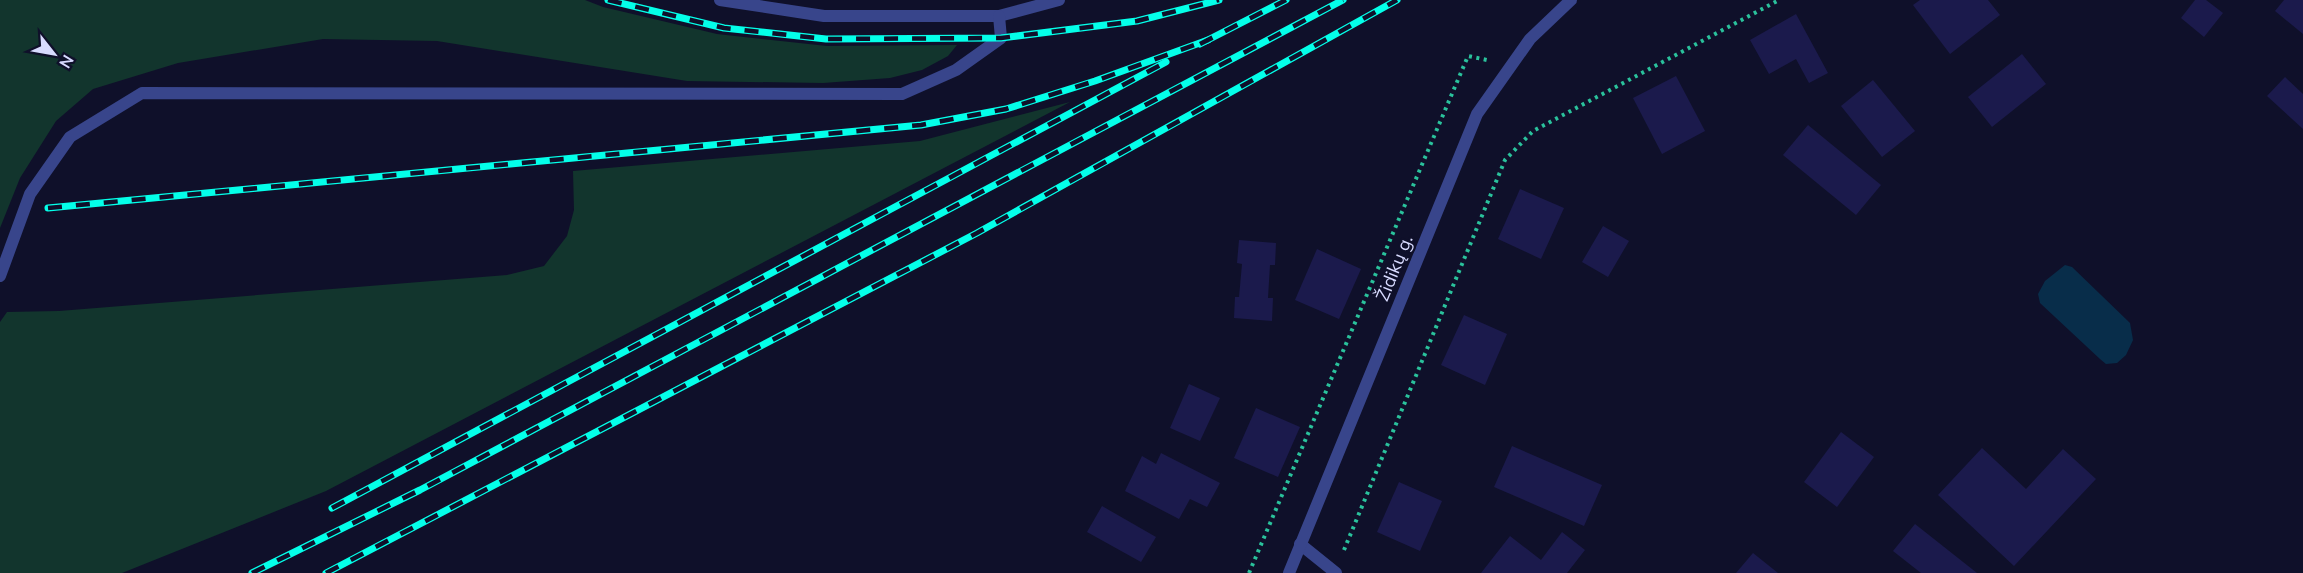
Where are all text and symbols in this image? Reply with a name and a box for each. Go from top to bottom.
north arrow [24,24,84,84]
text: N [55,51,79,72]
street label: Židikų g. [1370,232,1418,304]

